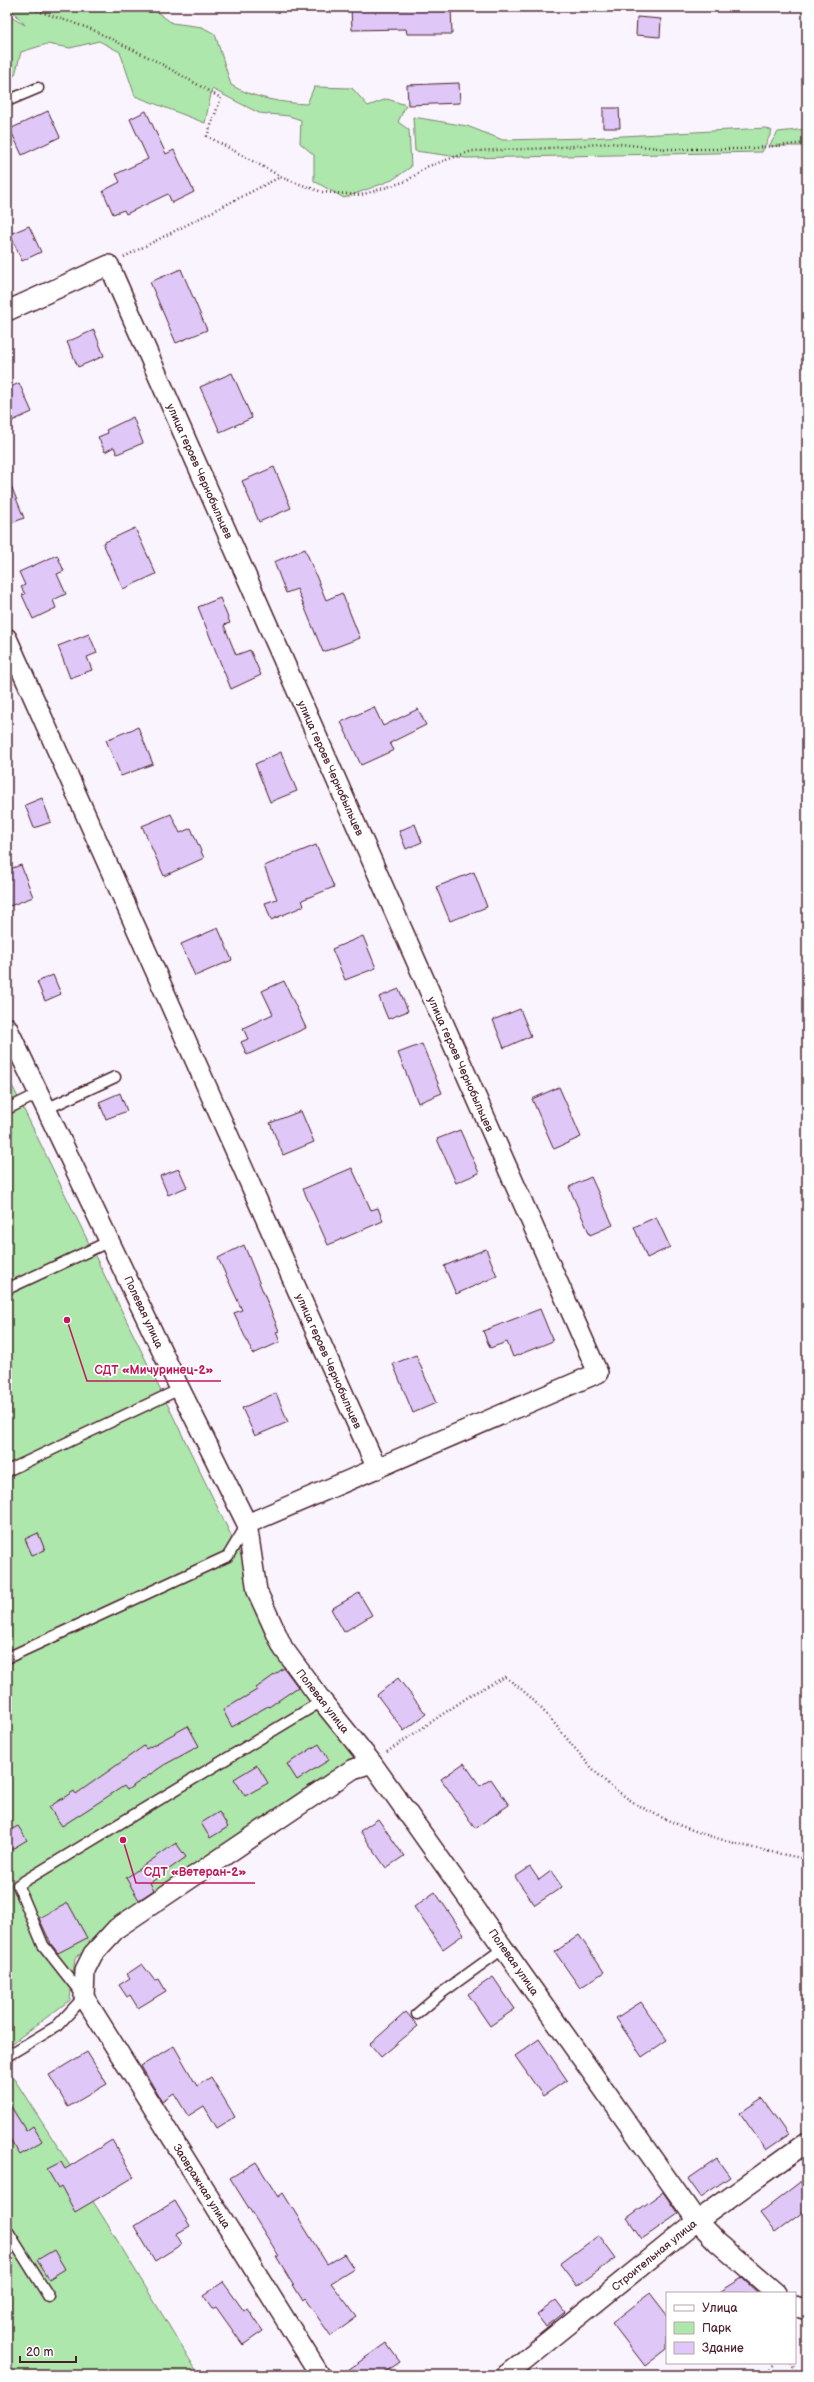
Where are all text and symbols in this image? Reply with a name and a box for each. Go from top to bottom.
street label: улица героев Чернобыльцев [164,402,235,541]
street label: улица героев Чернобыльцев [295,699,366,838]
street label: улица героев Чернобыльцев [425,995,496,1134]
street label: Полевая улица [121,1274,166,1351]
street label: улица героев Чернобыльцев [293,1292,364,1431]
callout: СДТ «Мичуринец-2» [87,1357,221,1381]
text: СДТ «Мичуринец-2» [95,1363,214,1378]
street label: Полевая улица [293,1667,352,1736]
callout: СДТ «Ветеран-2» [136,1859,255,1883]
text: СДТ «Ветеран-2» [144,1865,246,1880]
street label: Полевая улица [486,1927,542,1998]
street label: Заовражная улица [170,2142,233,2231]
street label: Строительная улица [609,2217,700,2294]
legend [666,2292,796,2364]
text: Улица [702,2301,738,2316]
text: Парк [702,2321,732,2336]
scale bar [20,2338,76,2364]
text: Здание [702,2341,744,2356]
text: 20 m [26,2345,53,2360]

